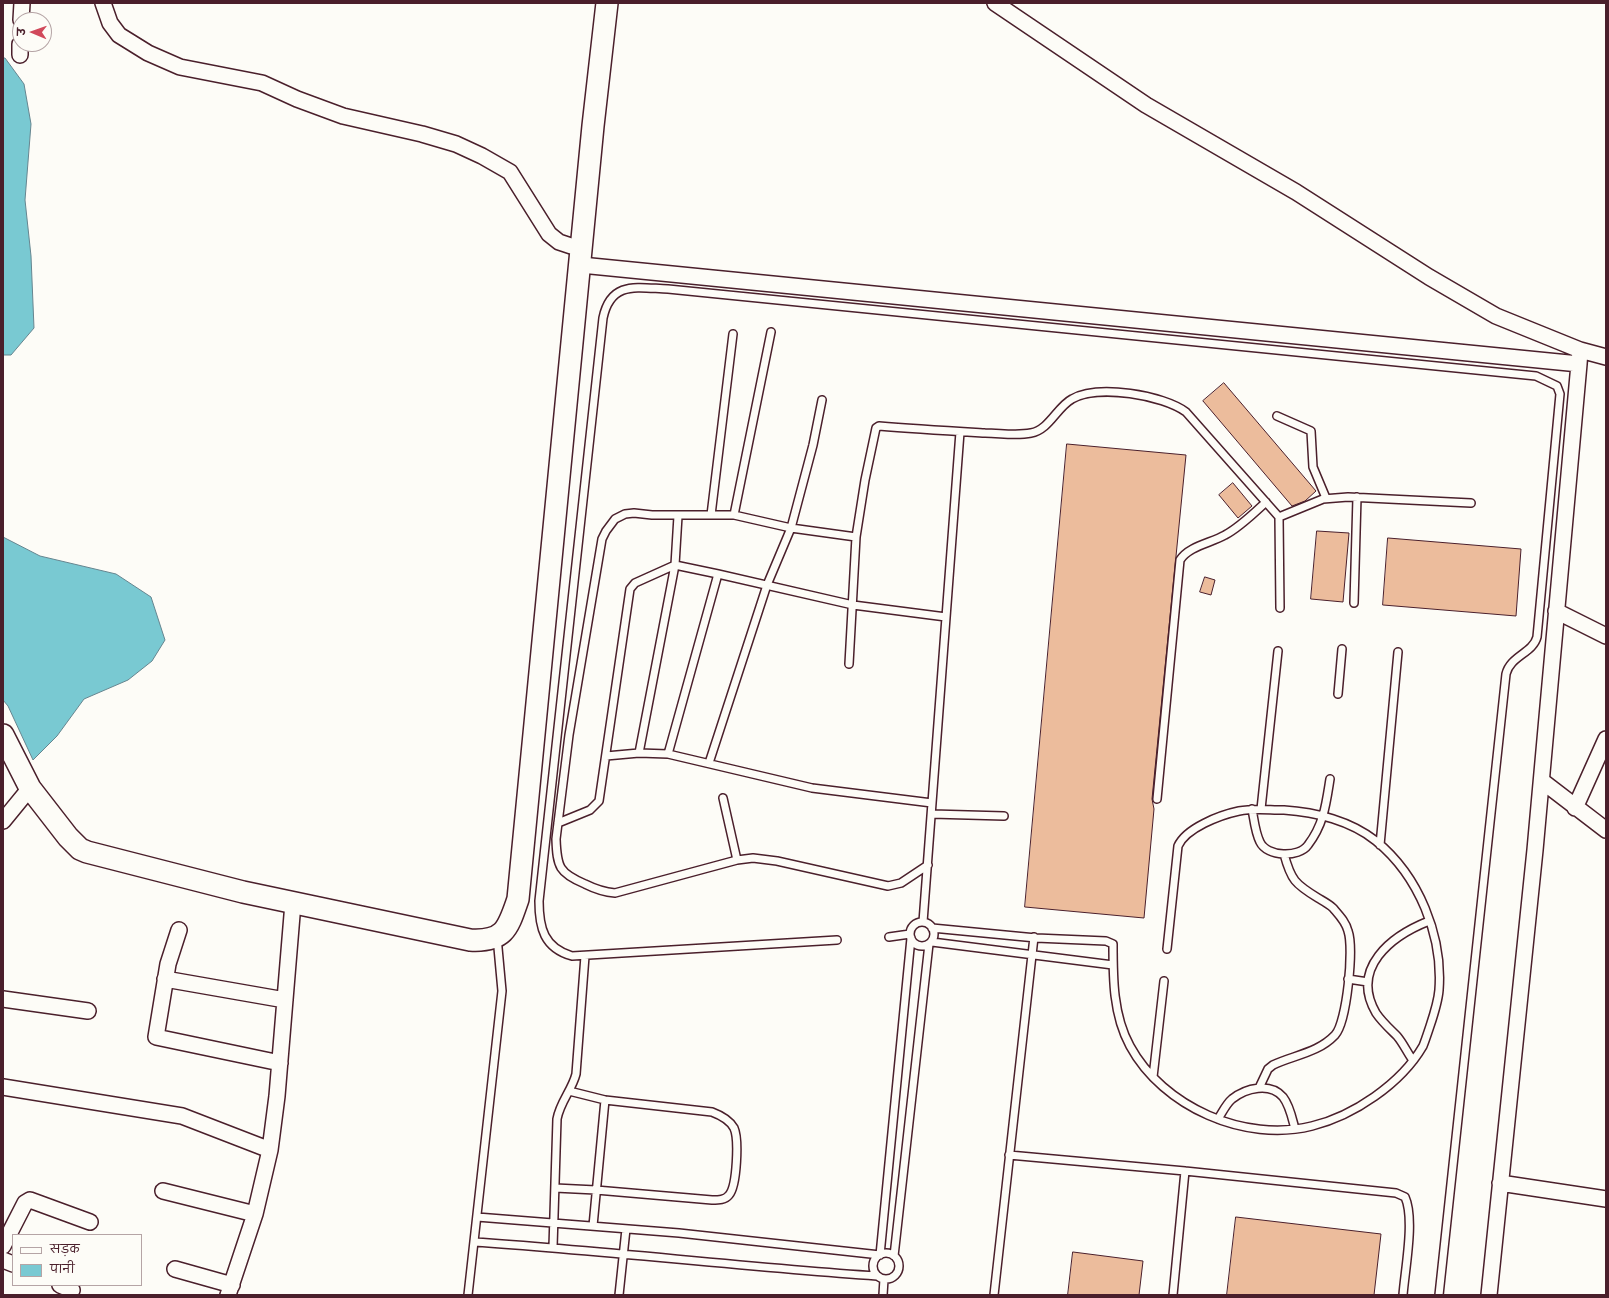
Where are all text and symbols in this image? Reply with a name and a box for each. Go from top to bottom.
north arrow [12,12,52,52]
text: उ [13,28,28,36]
legend [12,1234,142,1286]
text: सड़क [50,1240,80,1256]
text: पानी [50,1260,75,1276]

